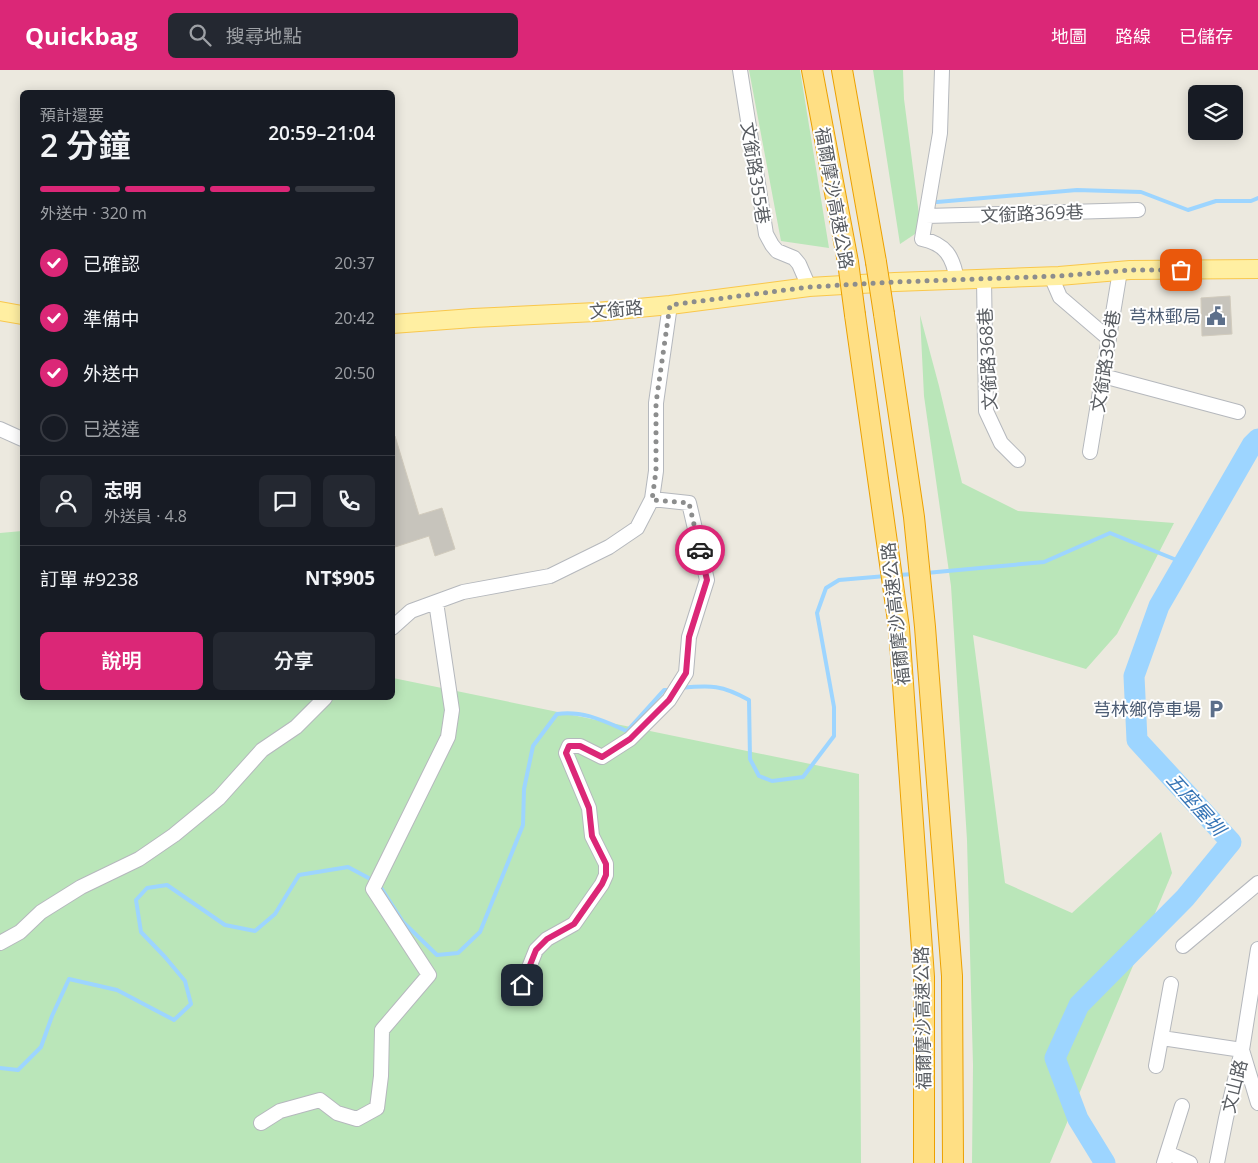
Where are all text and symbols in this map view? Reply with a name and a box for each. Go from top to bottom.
search box [168,13,518,58]
text: Quickbag [25,19,138,52]
icon: search [186,21,214,49]
text: 搜尋地點 [226,23,302,49]
text: 地圖 [1051,24,1087,48]
text: 路線 [1115,24,1151,48]
text: 已儲存 [1179,24,1233,48]
map controls [1188,85,1243,140]
button: layers [1188,85,1243,140]
text: 預計還要 [40,104,104,126]
text: 20:59–21:04 [268,120,375,146]
street label: 文銜路355巷 [736,120,776,226]
text: 2 分鐘 [40,123,131,166]
street label: 福爾摩沙高速公路 [811,125,859,271]
street label: 文銜路369巷 [980,199,1084,227]
text: 外送中 · 320 m [40,202,147,224]
icon: check [40,249,68,277]
pin [1160,249,1202,291]
text: 已確認 [83,251,140,277]
text: 20:37 [334,252,375,274]
icon: bag [1167,256,1195,284]
street label: 文銜路 [588,295,644,323]
icon: check [40,304,68,332]
place label: 芎林郵局 [1129,304,1201,328]
public building icon: 芎林郵局 [1205,305,1227,327]
text: 準備中 [83,306,140,332]
text: 20:42 [334,307,375,329]
street label: 文銜路368巷 [972,307,1002,411]
street label: 文銜路396巷 [1085,308,1125,414]
icon: check [40,359,68,387]
text: 外送中 [83,361,140,387]
text: 20:50 [334,362,375,384]
text: 已送達 [83,416,140,442]
button: person [40,475,92,527]
button: chat [259,475,311,527]
button: phone [323,475,375,527]
text: 志明 [104,477,142,503]
text: 外送員 · 4.8 [104,505,187,527]
courier [675,525,725,575]
icon: car [686,536,714,564]
street label: 福爾摩沙高速公路 [876,541,914,687]
text: NT$905 [305,565,375,591]
text: 訂單 #9238 [40,566,139,592]
button: 說明 [40,632,203,690]
button: 分享 [213,632,375,690]
place label: 芎林鄉停車場 [1093,697,1201,721]
parking icon: 芎林鄉停車場 [1205,698,1227,720]
water label: 五座屋圳 [1161,767,1233,843]
street label: 福爾摩沙高速公路 [909,946,935,1090]
pin [501,964,543,1006]
icon: home [508,971,536,999]
street label: 文山路 [1216,1057,1252,1115]

